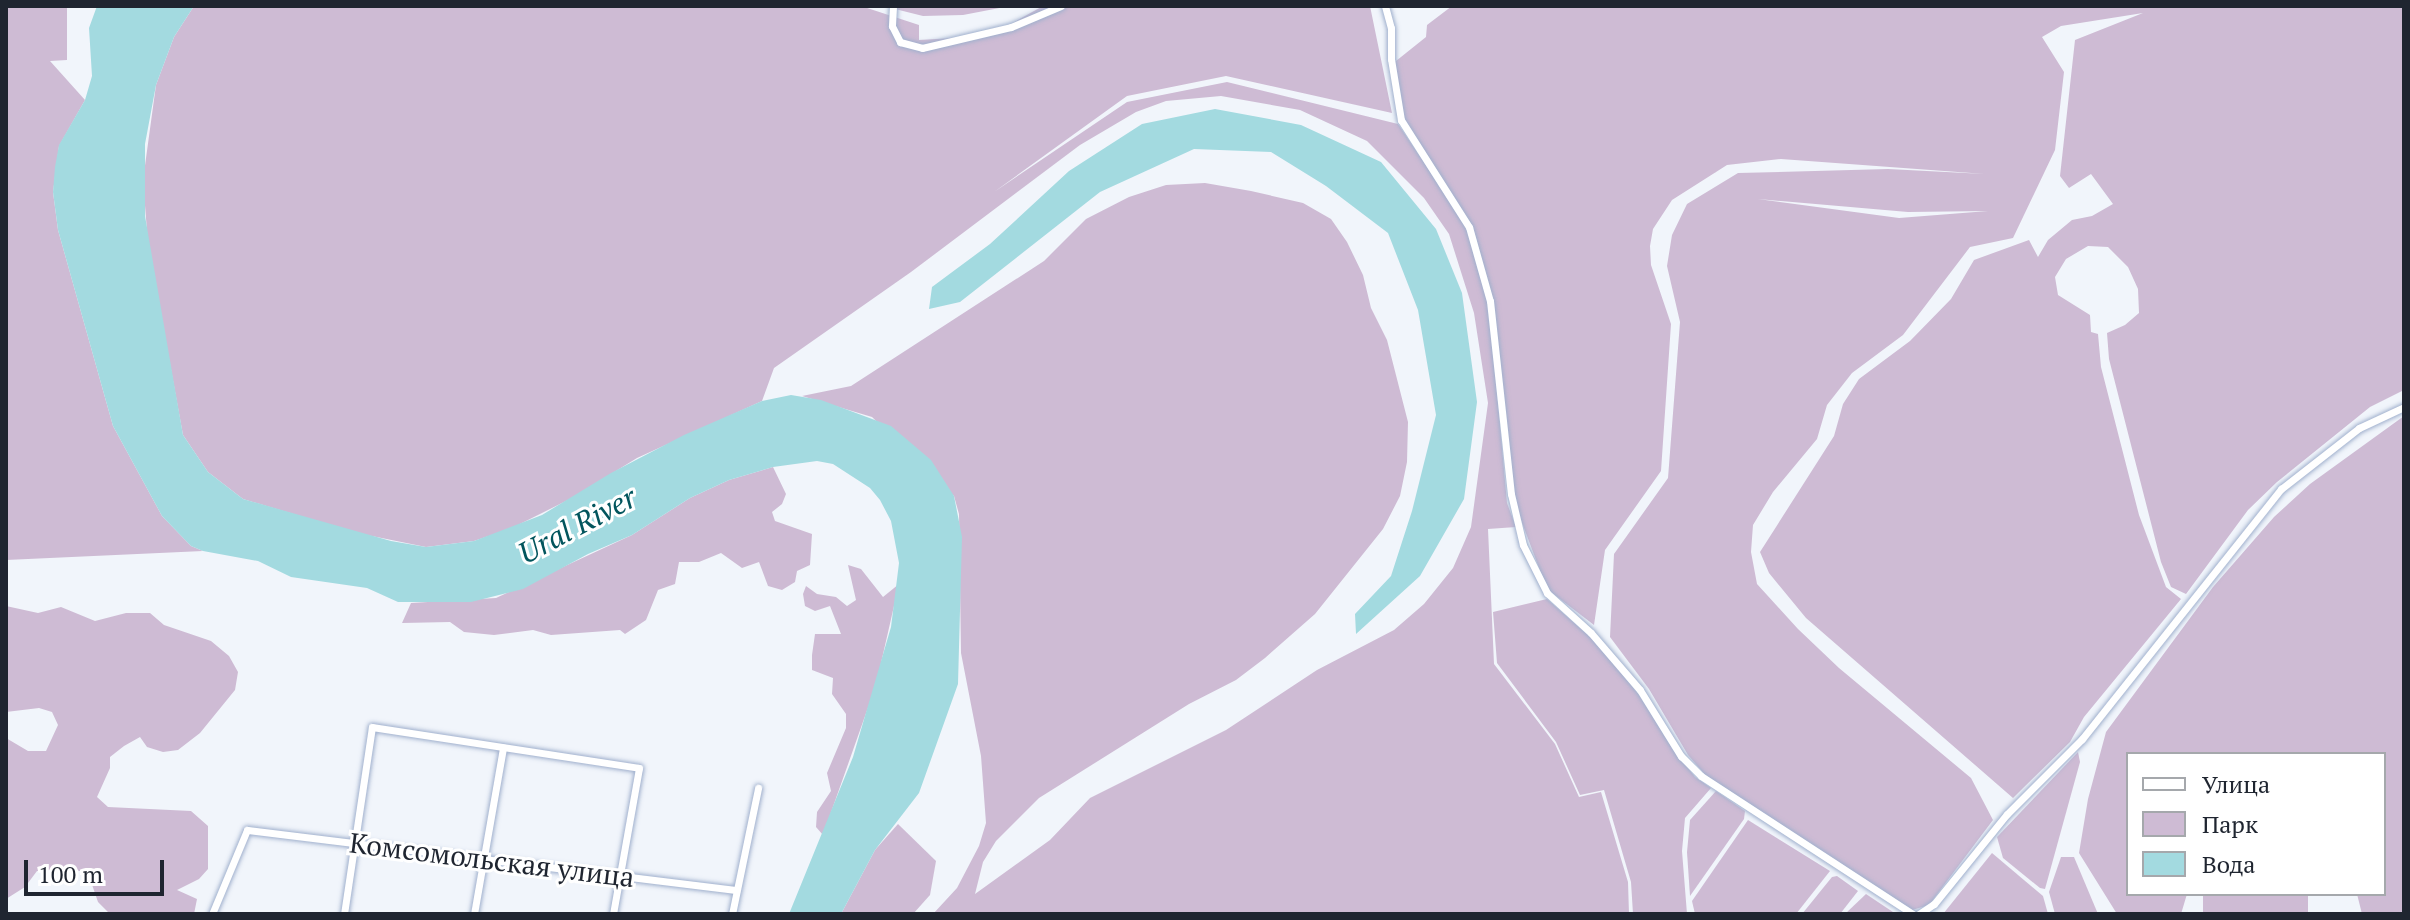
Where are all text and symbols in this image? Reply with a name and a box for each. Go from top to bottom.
water label: Ural River [512,479,642,571]
legend [2126,752,2386,896]
text: Улица [2202,768,2270,800]
text: Парк [2202,808,2258,840]
street label: Комсомольская улица [348,826,636,894]
scale bar [28,844,168,894]
text: Вода [2202,848,2255,880]
text: 100 m [38,858,103,890]

